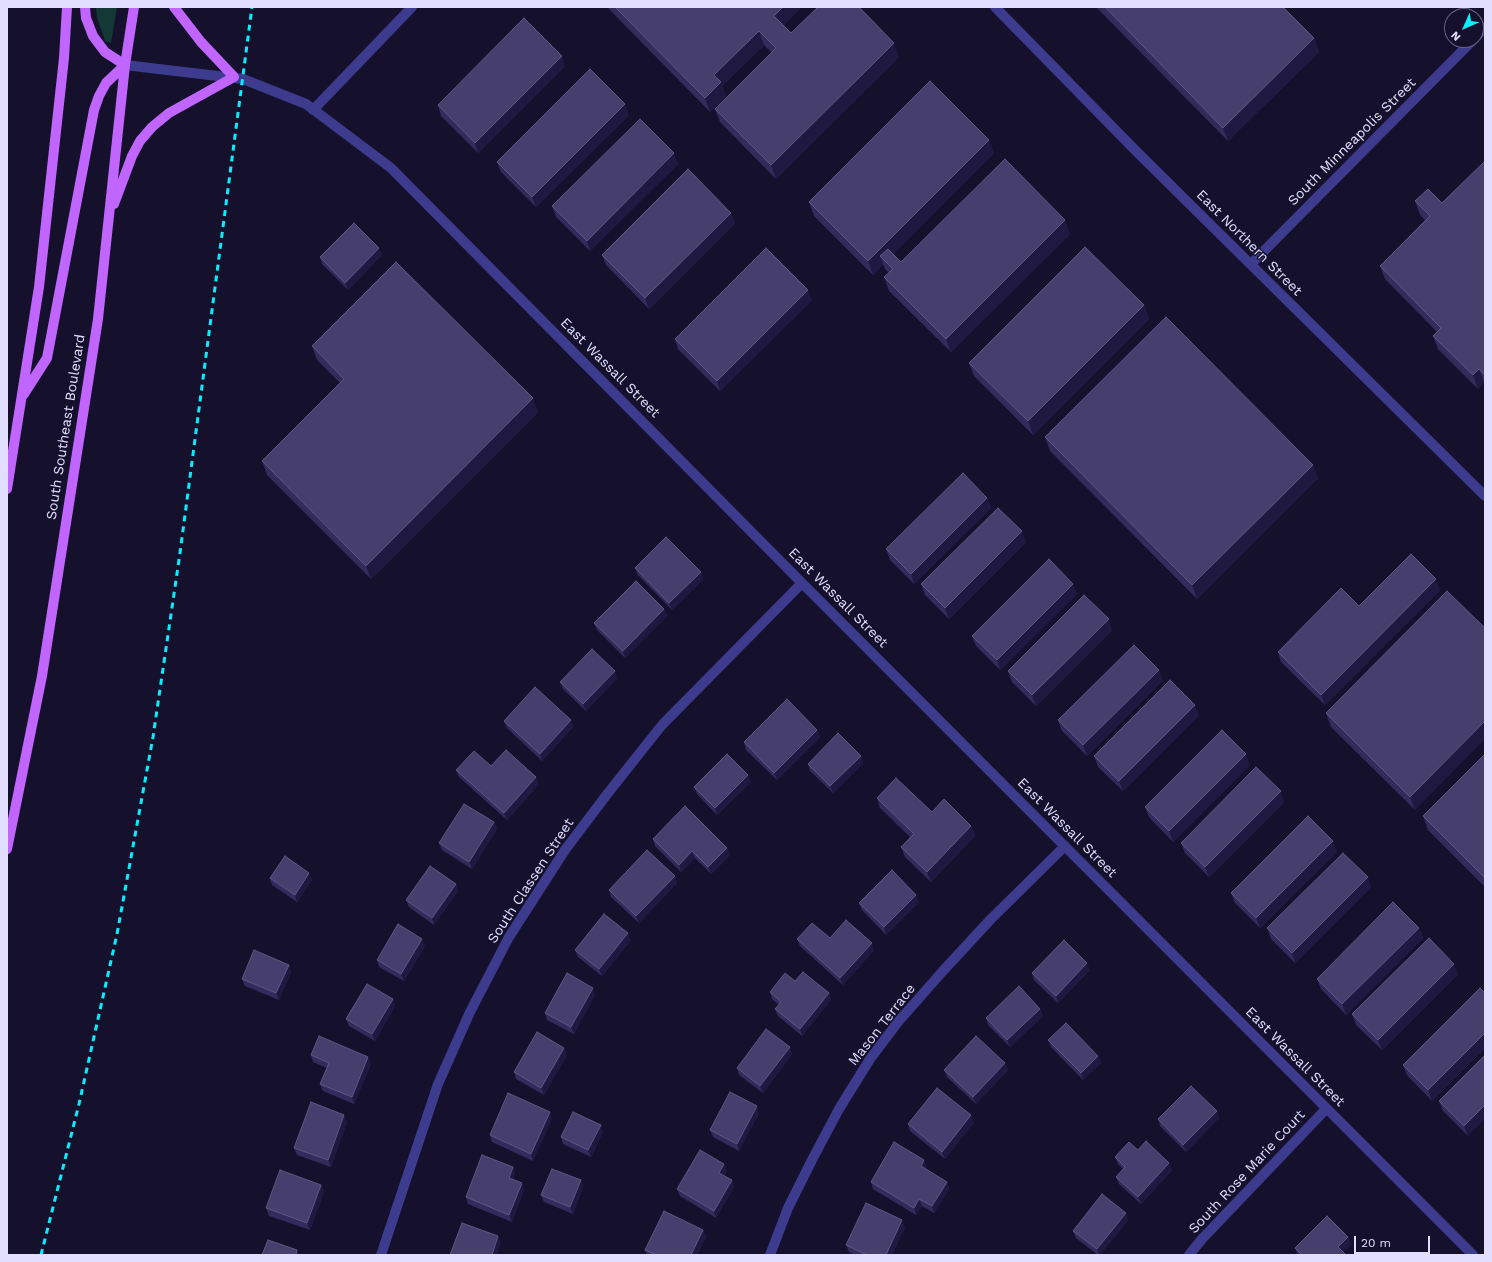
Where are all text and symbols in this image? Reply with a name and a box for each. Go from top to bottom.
north arrow [1444,8,1484,48]
text: N [1448,29,1463,44]
street label: South Minneapolis Street [1285,75,1419,209]
street label: East Northern Street [1193,187,1305,299]
street label: East Wassall Street [557,315,663,421]
street label: South Southeast Boulevard [43,333,89,521]
street label: East Wassall Street [785,545,891,651]
street label: East Wassall Street [1014,775,1120,881]
street label: South Classen Street [484,815,578,947]
street label: Mason Terrace [845,981,919,1069]
street label: East Wassall Street [1242,1004,1348,1110]
street label: South Rose Marie Court [1185,1107,1309,1237]
scale bar [1356,1228,1432,1254]
text: 20 m [1361,1236,1391,1250]

